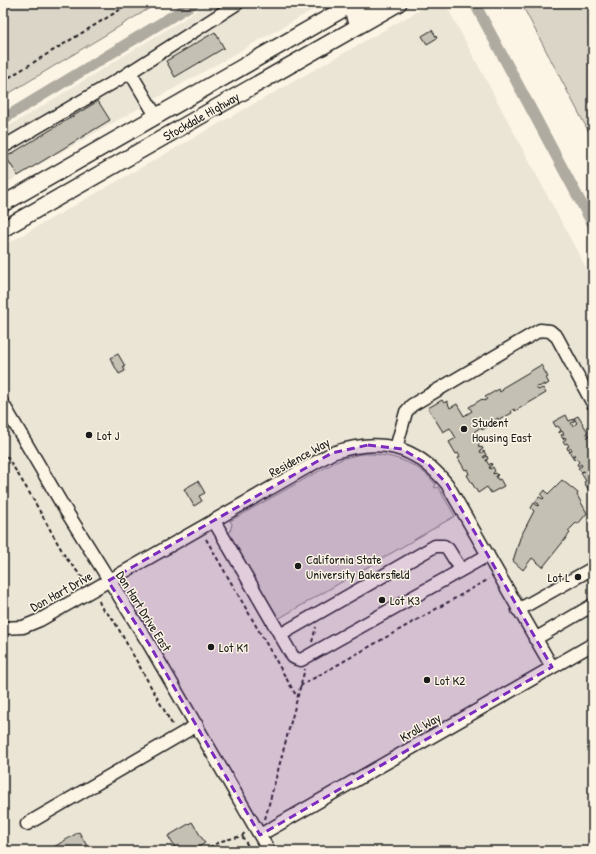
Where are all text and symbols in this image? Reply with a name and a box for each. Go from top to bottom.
street label: Stockdale Highway [160,87,243,145]
place label: Student Housing East [472,413,532,446]
marker: Student Housing East [459,424,469,434]
place label: Lot J [97,426,120,444]
marker: Lot J [84,430,94,440]
street label: Residence Way [265,433,333,481]
place label: California State University Bakersfield [306,550,409,583]
marker: California State University Bakersfield [293,561,303,571]
street label: Don Hart Drive [27,567,95,615]
street label: Don Hart Drive East [112,567,176,655]
place label: Lot L [548,568,570,586]
marker: Lot L [573,572,583,582]
place label: Lot K3 [390,591,420,609]
marker: Lot K3 [377,595,387,605]
place label: Lot K1 [219,638,248,656]
marker: Lot K1 [206,642,216,652]
place label: Lot K2 [435,671,465,689]
marker: Lot K2 [422,675,432,685]
street label: Kroll Way [396,708,444,746]

